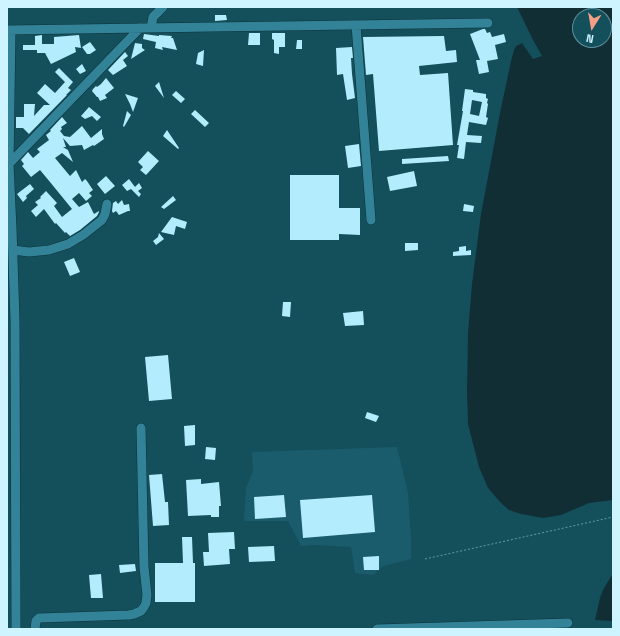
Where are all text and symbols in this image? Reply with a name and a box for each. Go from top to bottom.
north arrow [572,8,612,48]
text: N [585,31,595,46]

